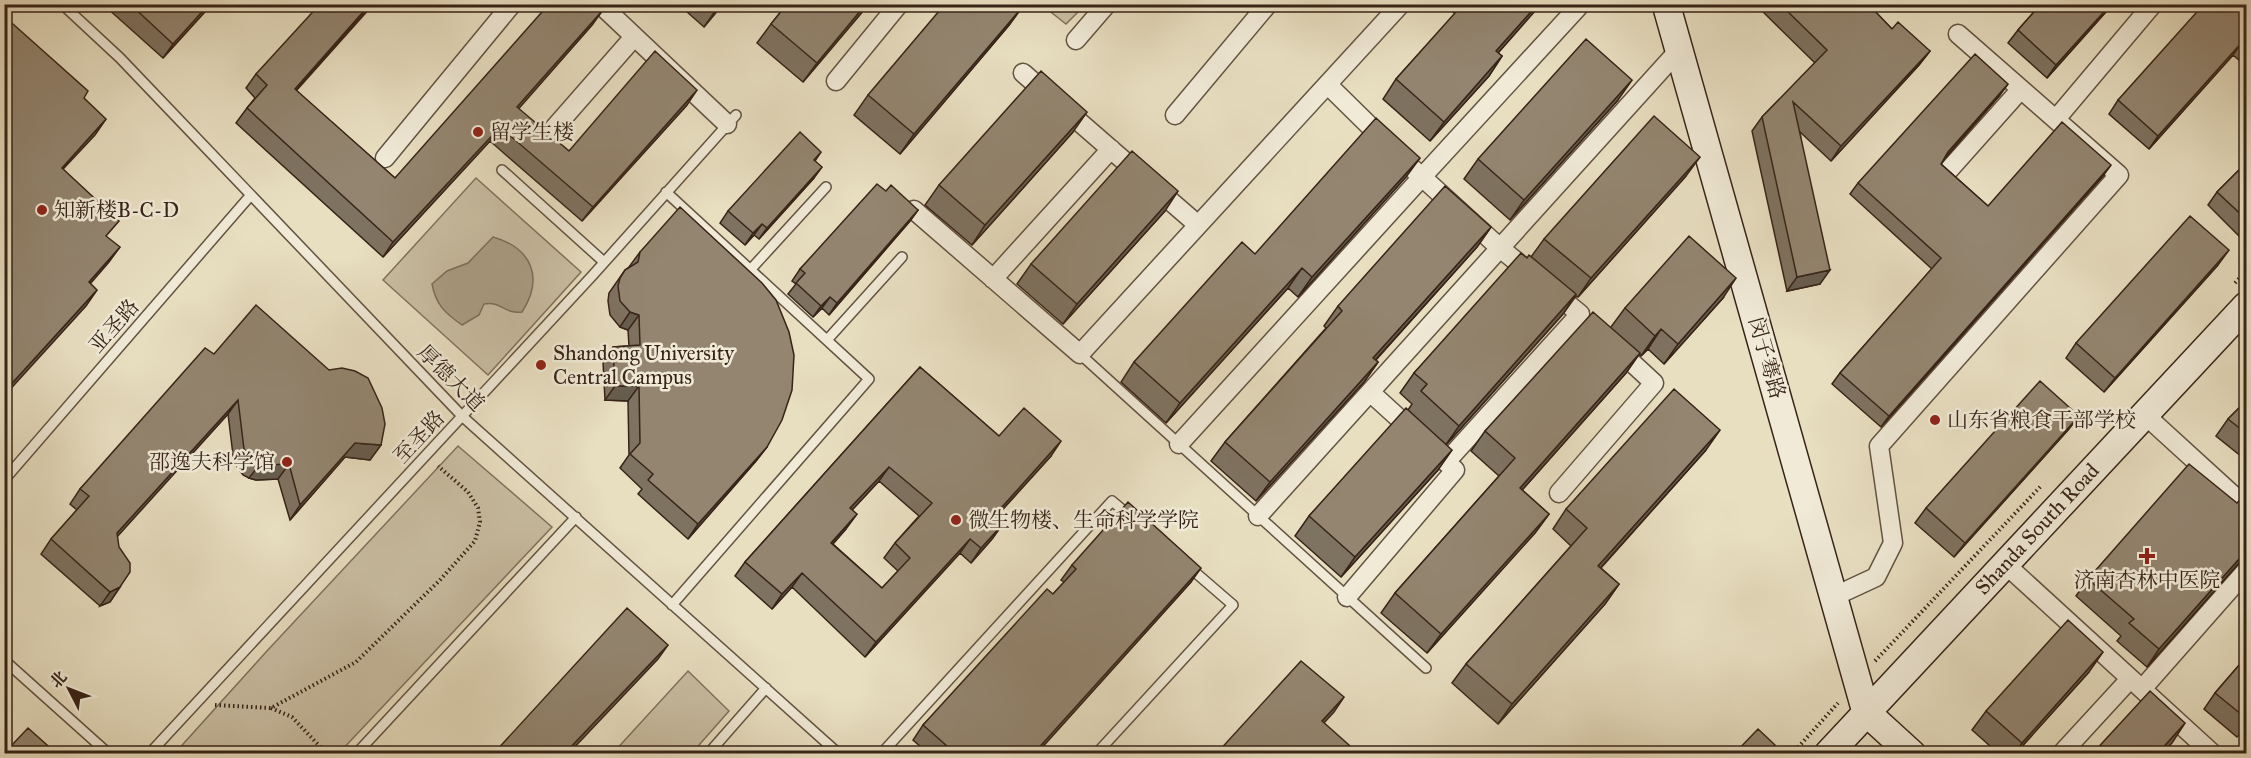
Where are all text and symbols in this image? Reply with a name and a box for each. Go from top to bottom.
place label: 留学生楼 [490,119,574,145]
marker: 留学生楼 [471,125,485,139]
place label: 知新楼B-C-D [54,197,179,223]
marker: 知新楼B-C-D [35,203,49,217]
street label: 亚圣路 [84,294,144,358]
street label: 闵子骞路 [1743,314,1791,402]
street label: 厚德大道 [412,339,490,417]
place label: Shandong University Central Campus [553,340,735,390]
marker: Shandong University Central Campus [534,358,548,372]
street label: 至圣路 [388,405,450,469]
place label: 山东省粮食干部学校 [1947,407,2136,433]
marker: 山东省粮食干部学校 [1928,413,1942,427]
place label: 邵逸夫科学馆 [149,449,275,475]
marker: 邵逸夫科学馆 [280,455,294,469]
street label: Shanda South Road [1969,458,2105,600]
place label: 微生物楼、生命科学学院 [968,507,1199,533]
marker: 微生物楼、生命科学学院 [949,513,963,527]
marker: 济南杏林中医院 [2138,547,2156,565]
place label: 济南杏林中医院 [2074,567,2221,593]
north arrow [39,659,99,719]
text: 北 [46,667,71,692]

